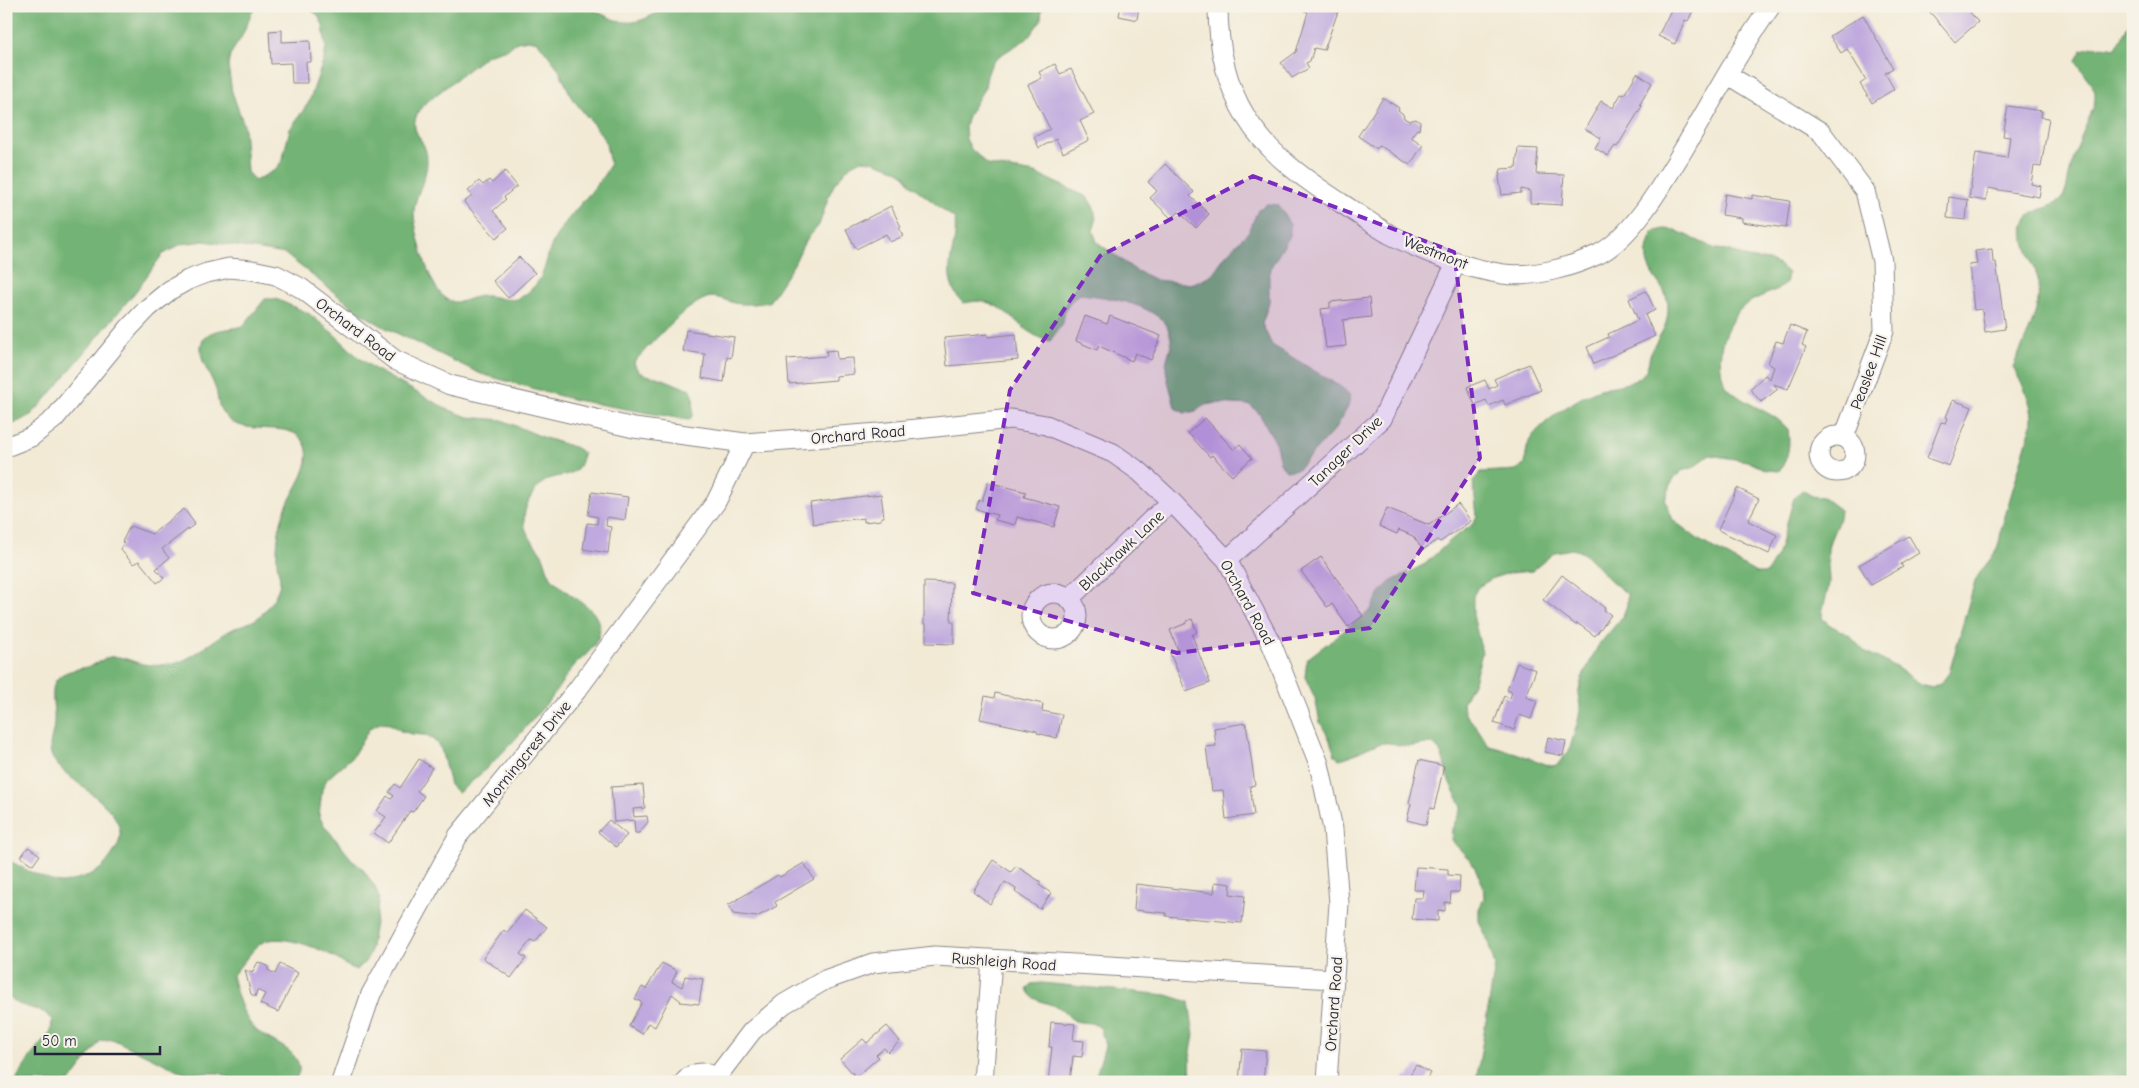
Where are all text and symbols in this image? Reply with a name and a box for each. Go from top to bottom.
street label: Westmont [1401,232,1471,274]
street label: Orchard Road [312,294,399,366]
street label: Peaslee Hill [1847,332,1891,412]
street label: Tanager Drive [1305,412,1386,491]
street label: Orchard Road [810,422,906,448]
street label: Blackhawk Lane [1076,507,1168,595]
street label: Orchard Road [1216,557,1278,648]
street label: Morningcrest Drive [479,697,575,810]
street label: Rushleigh Road [951,949,1057,975]
street label: Orchard Road [1322,956,1346,1052]
scale bar [35,1023,160,1055]
text: 50 m [42,1032,77,1050]

